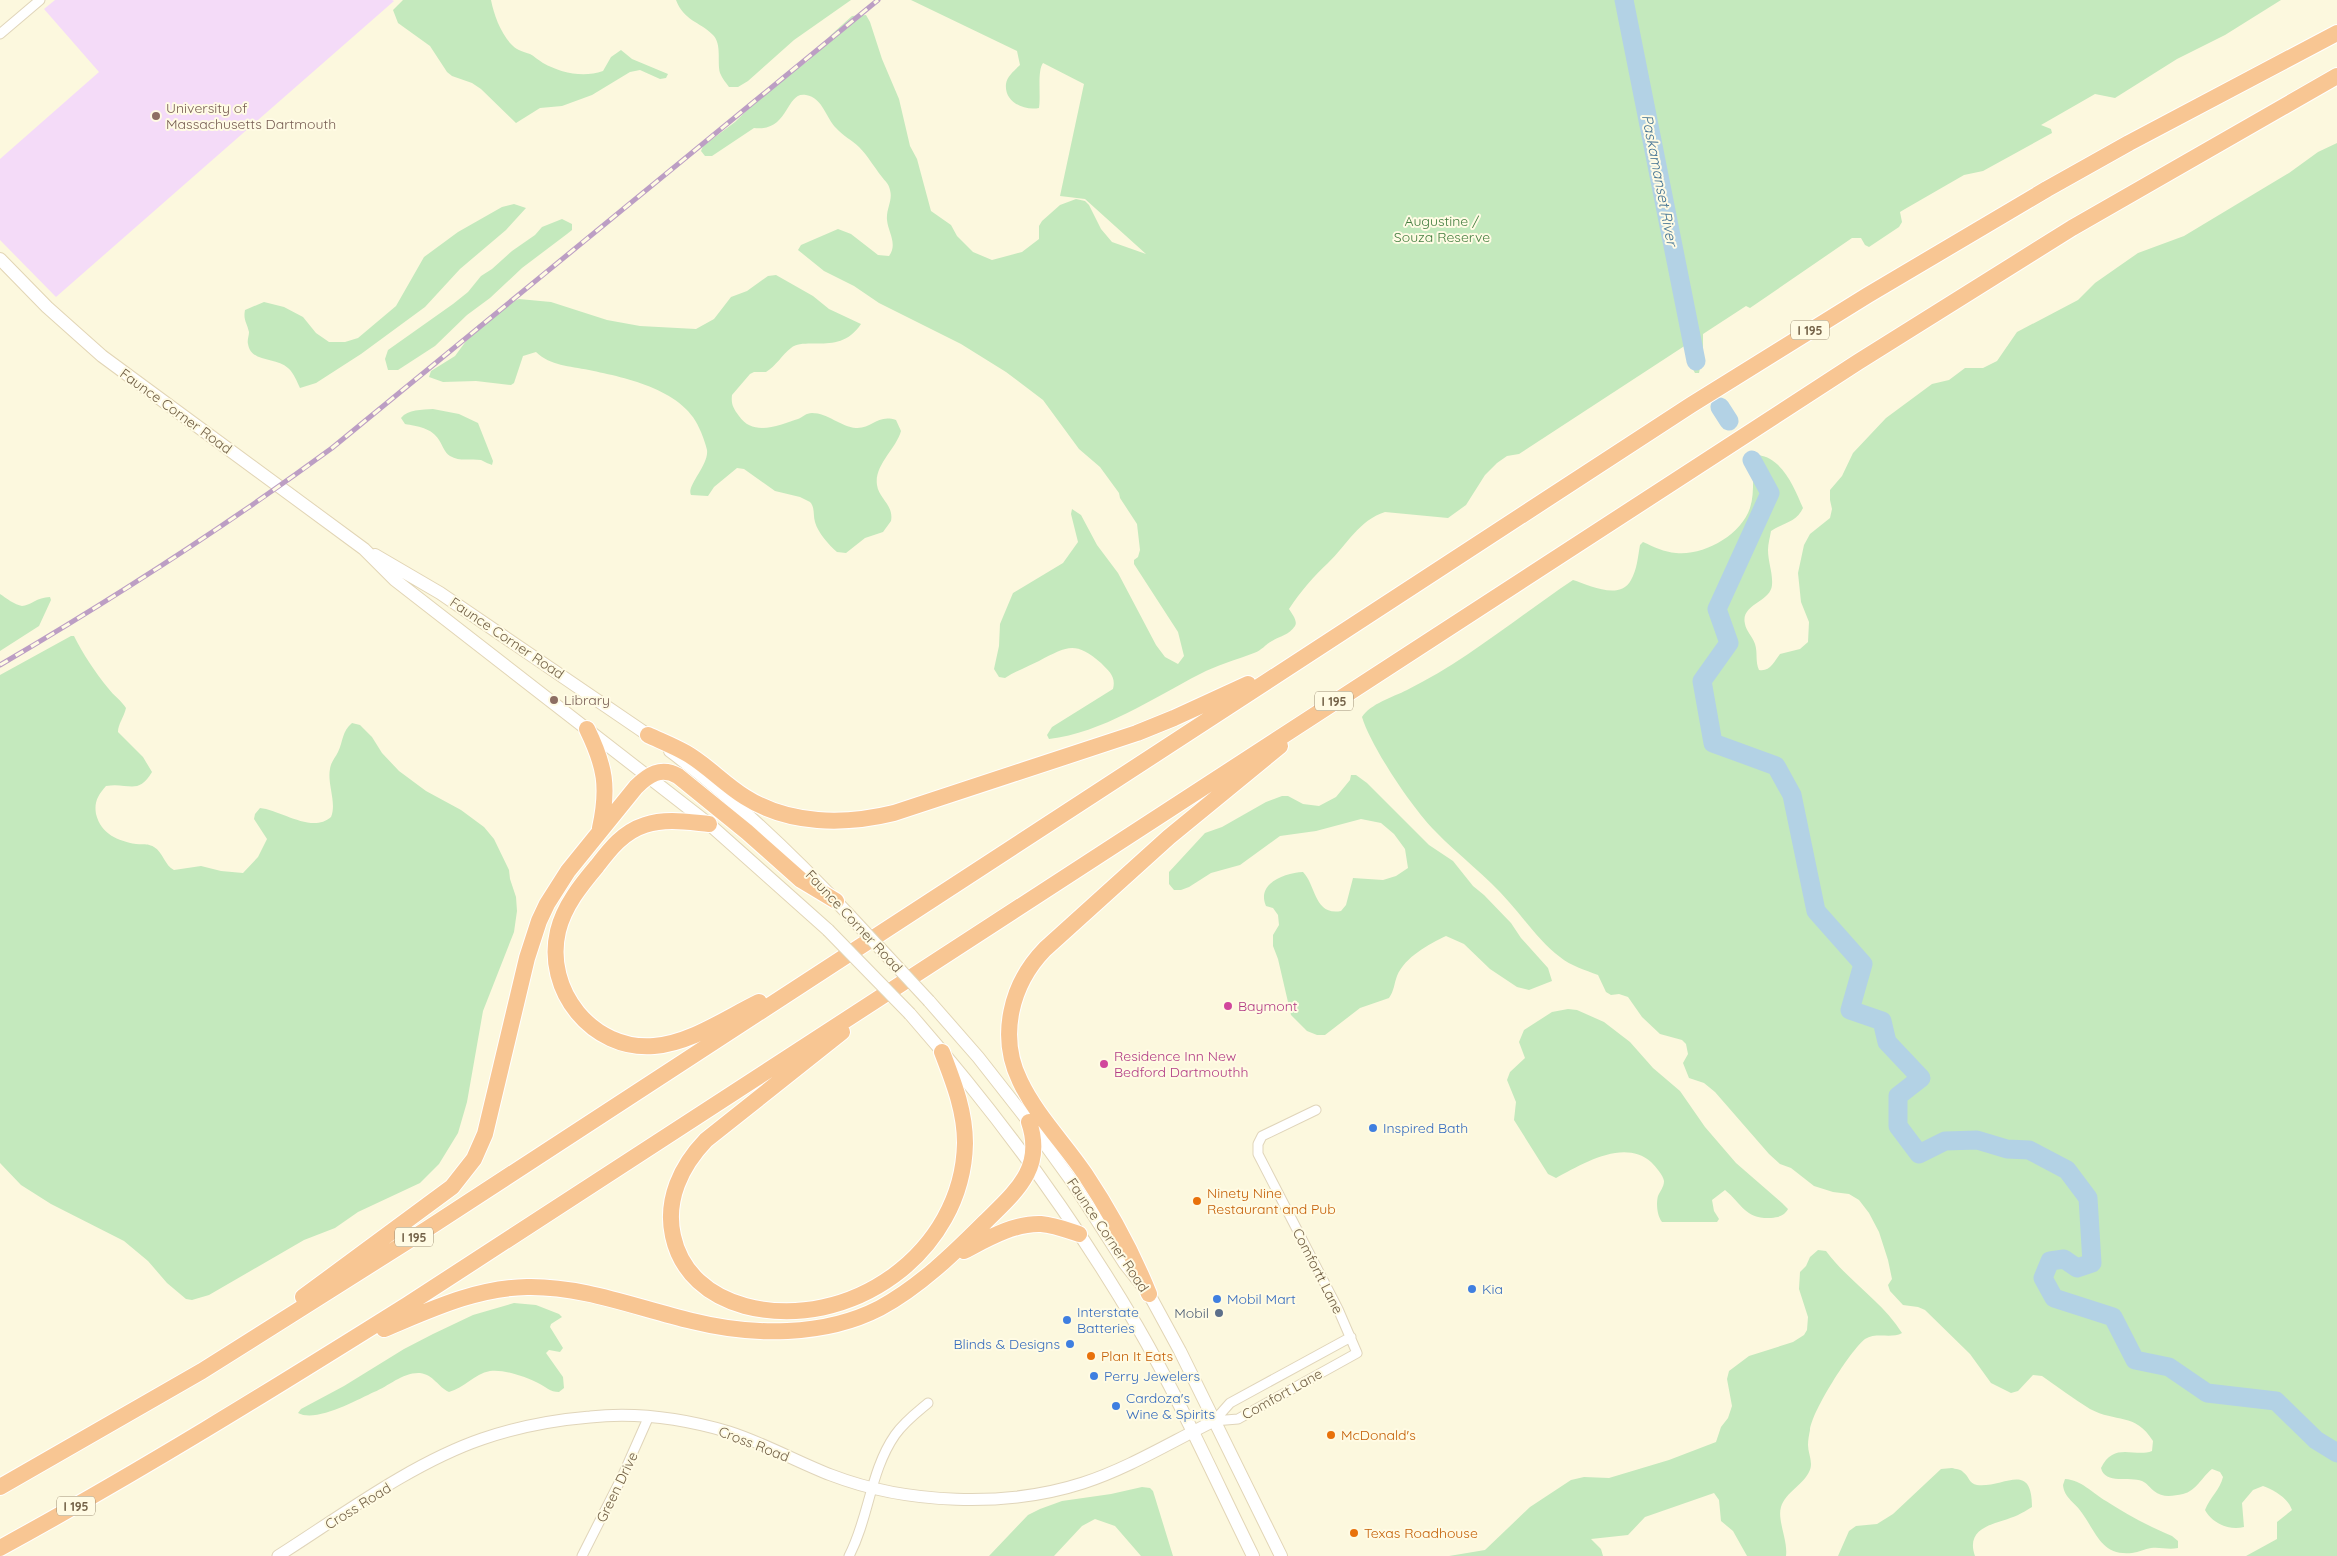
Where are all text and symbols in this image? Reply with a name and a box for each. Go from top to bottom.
place label: University of Massachusetts Dartmouth [166,99,336,133]
marker: University of Massachusetts Dartmouth [150,110,162,122]
water label: Paskamanset River [1638,113,1682,250]
park label: Augustine / Souza Reserve [1394,212,1490,246]
road number: I 195 [1791,320,1829,340]
street label: Faunce Corner Road [117,364,235,458]
street label: Faunce Corner Road [446,593,568,683]
place label: Library [564,691,610,709]
road number: I 195 [1315,691,1353,710]
marker: Library [548,694,560,706]
street label: Faunce Corner Road [802,866,906,976]
place label: Baymont [1238,997,1298,1015]
marker: Baymont [1222,1000,1234,1012]
place label: Residence Inn New Bedford Dartmouthh [1114,1047,1248,1081]
marker: Residence Inn New Bedford Dartmouthh [1098,1058,1110,1070]
place label: Inspired Bath [1383,1119,1468,1137]
marker: Inspired Bath [1367,1122,1379,1134]
street label: Faunce Corner Road [1063,1174,1153,1296]
place label: Ninety Nine Restaurant and Pub [1207,1184,1336,1218]
marker: Ninety Nine Restaurant and Pub [1191,1195,1203,1207]
street label: Comfortt Lane [1289,1225,1347,1317]
road number: I 195 [395,1228,433,1246]
place label: Kia [1482,1280,1503,1298]
marker: Kia [1466,1283,1478,1295]
place label: Mobil Mart [1227,1290,1296,1308]
marker: Mobil Mart [1211,1293,1223,1305]
place label: Interstate Batteries [1077,1303,1139,1337]
place label: Mobil [1174,1304,1209,1322]
marker: Mobil [1213,1307,1225,1319]
marker: Interstate Batteries [1061,1314,1073,1326]
place label: Blinds & Designs [953,1335,1060,1353]
marker: Blinds & Designs [1064,1338,1076,1350]
place label: Plan It Eats [1101,1347,1173,1365]
marker: Plan It Eats [1085,1350,1097,1362]
street label: Comfort Lane [1239,1364,1325,1424]
place label: Perry Jewelers [1104,1367,1200,1385]
marker: Perry Jewelers [1088,1370,1100,1382]
place label: Cardoza's Wine & Spirits [1126,1389,1215,1423]
marker: Cardoza's Wine & Spirits [1110,1400,1122,1412]
street label: Cross Road [716,1422,792,1466]
place label: McDonald's [1341,1426,1416,1444]
marker: McDonald's [1325,1429,1337,1441]
street label: Green Drive [592,1449,642,1525]
street label: Cross Road [322,1479,394,1533]
road number: I 195 [57,1496,95,1515]
place label: Texas Roadhouse [1364,1524,1478,1542]
marker: Texas Roadhouse [1348,1527,1360,1539]

